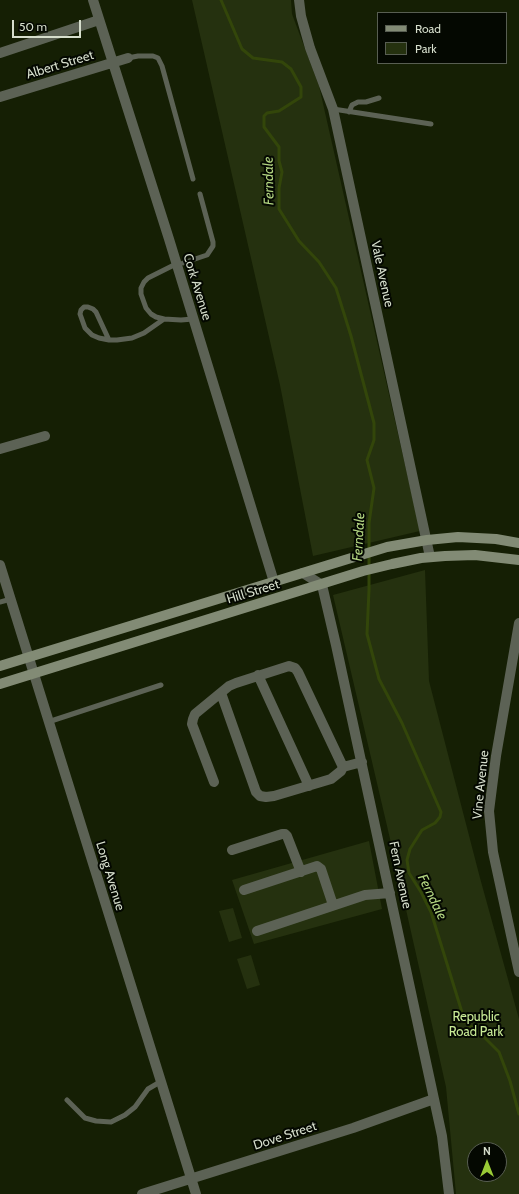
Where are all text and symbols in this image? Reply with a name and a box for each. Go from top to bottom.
scale bar [14,12,83,38]
legend [377,12,507,64]
text: 50 m [19,19,47,34]
text: Road [415,21,441,36]
text: Park [415,41,437,56]
street label: Albert Street [24,47,96,83]
water label: Ferndale [260,156,278,206]
street label: Vale Avenue [367,239,397,309]
street label: Cork Avenue [179,252,215,322]
water label: Ferndale [349,512,369,562]
street label: Hill Street [225,577,281,607]
street label: Vine Avenue [470,750,492,820]
street label: Long Avenue [92,840,128,912]
street label: Fern Avenue [385,840,415,910]
water label: Ferndale [414,871,450,923]
park label: Republic Road Park [449,1009,503,1040]
street label: Dove Street [251,1118,319,1154]
north arrow [467,1142,507,1182]
text: N [483,1144,491,1158]

